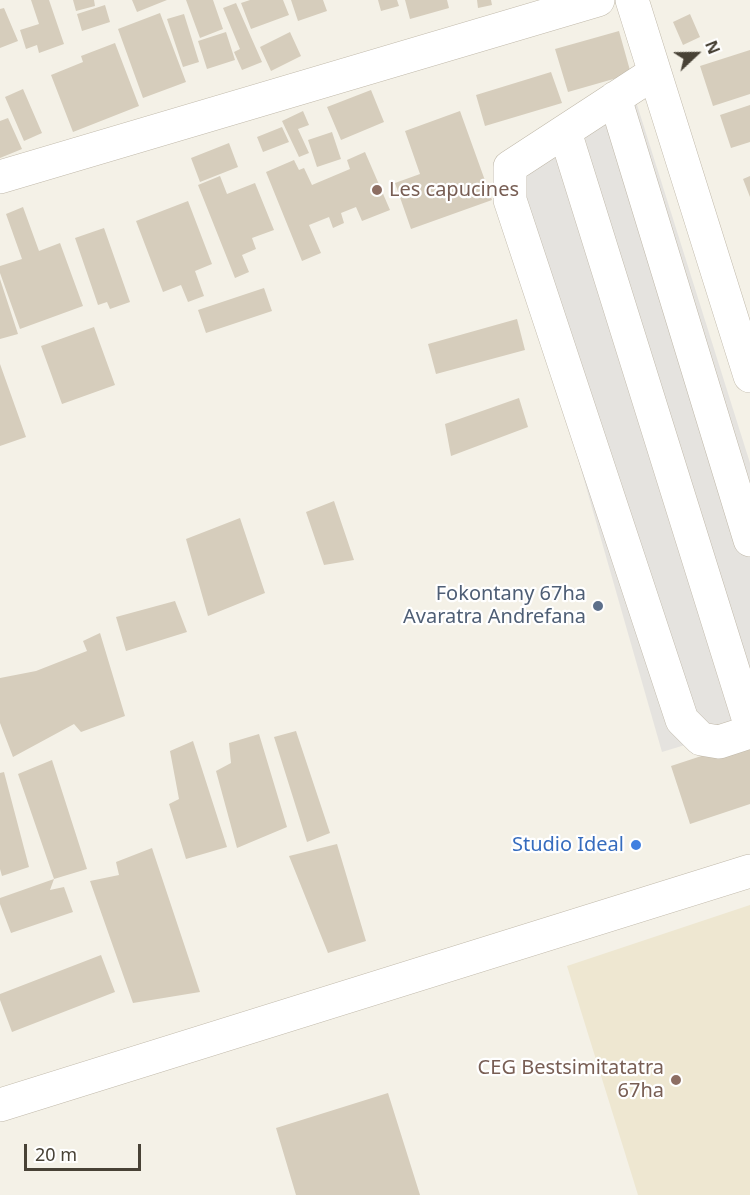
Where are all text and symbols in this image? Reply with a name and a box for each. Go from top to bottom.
north arrow [666,24,726,84]
text: N [700,37,725,57]
place label: Les capucines [389,178,519,202]
marker: Les capucines [370,183,384,197]
place label: Fokontany 67ha Avaratra Andrefana [403,582,586,629]
marker: Fokontany 67ha Avaratra Andrefana [591,599,605,613]
place label: Studio Ideal [512,833,624,857]
marker: Studio Ideal [629,838,643,852]
place label: CEG Bestsimitatatra 67ha [478,1056,664,1103]
marker: CEG Bestsimitatatra 67ha [669,1073,683,1087]
scale bar [27,1132,144,1170]
text: 20 m [35,1142,77,1166]

